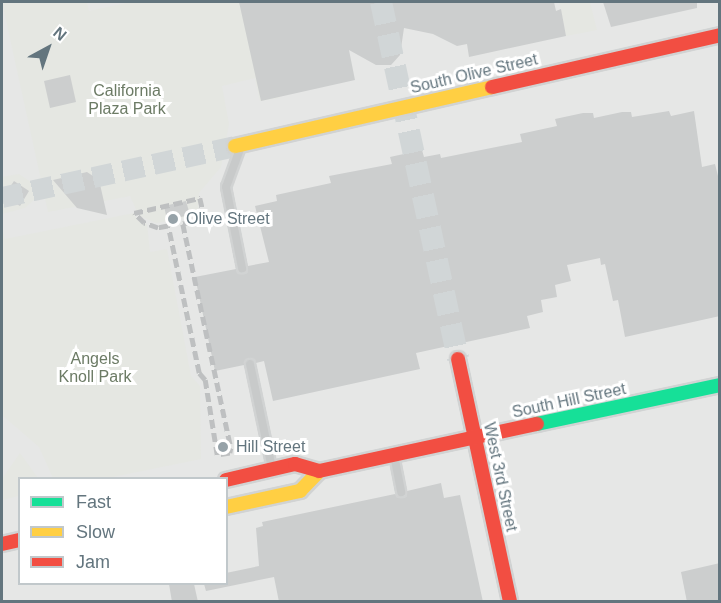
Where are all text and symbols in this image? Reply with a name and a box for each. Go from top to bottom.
north arrow [18,18,78,78]
text: N [50,24,70,44]
street label: South Olive Street [409,50,539,98]
park label: California Plaza Park [88,81,166,119]
place label: Olive Street [186,209,270,229]
marker: Olive Street [164,210,182,228]
park label: Angels Knoll Park [59,349,131,387]
street label: South Hill Street [510,380,628,422]
street label: West 3rd Street [479,421,521,533]
place label: Hill Street [236,437,305,457]
marker: Hill Street [214,438,232,456]
legend [18,477,228,585]
text: Fast [76,492,111,512]
text: Slow [76,522,115,542]
text: Jam [76,552,110,572]

